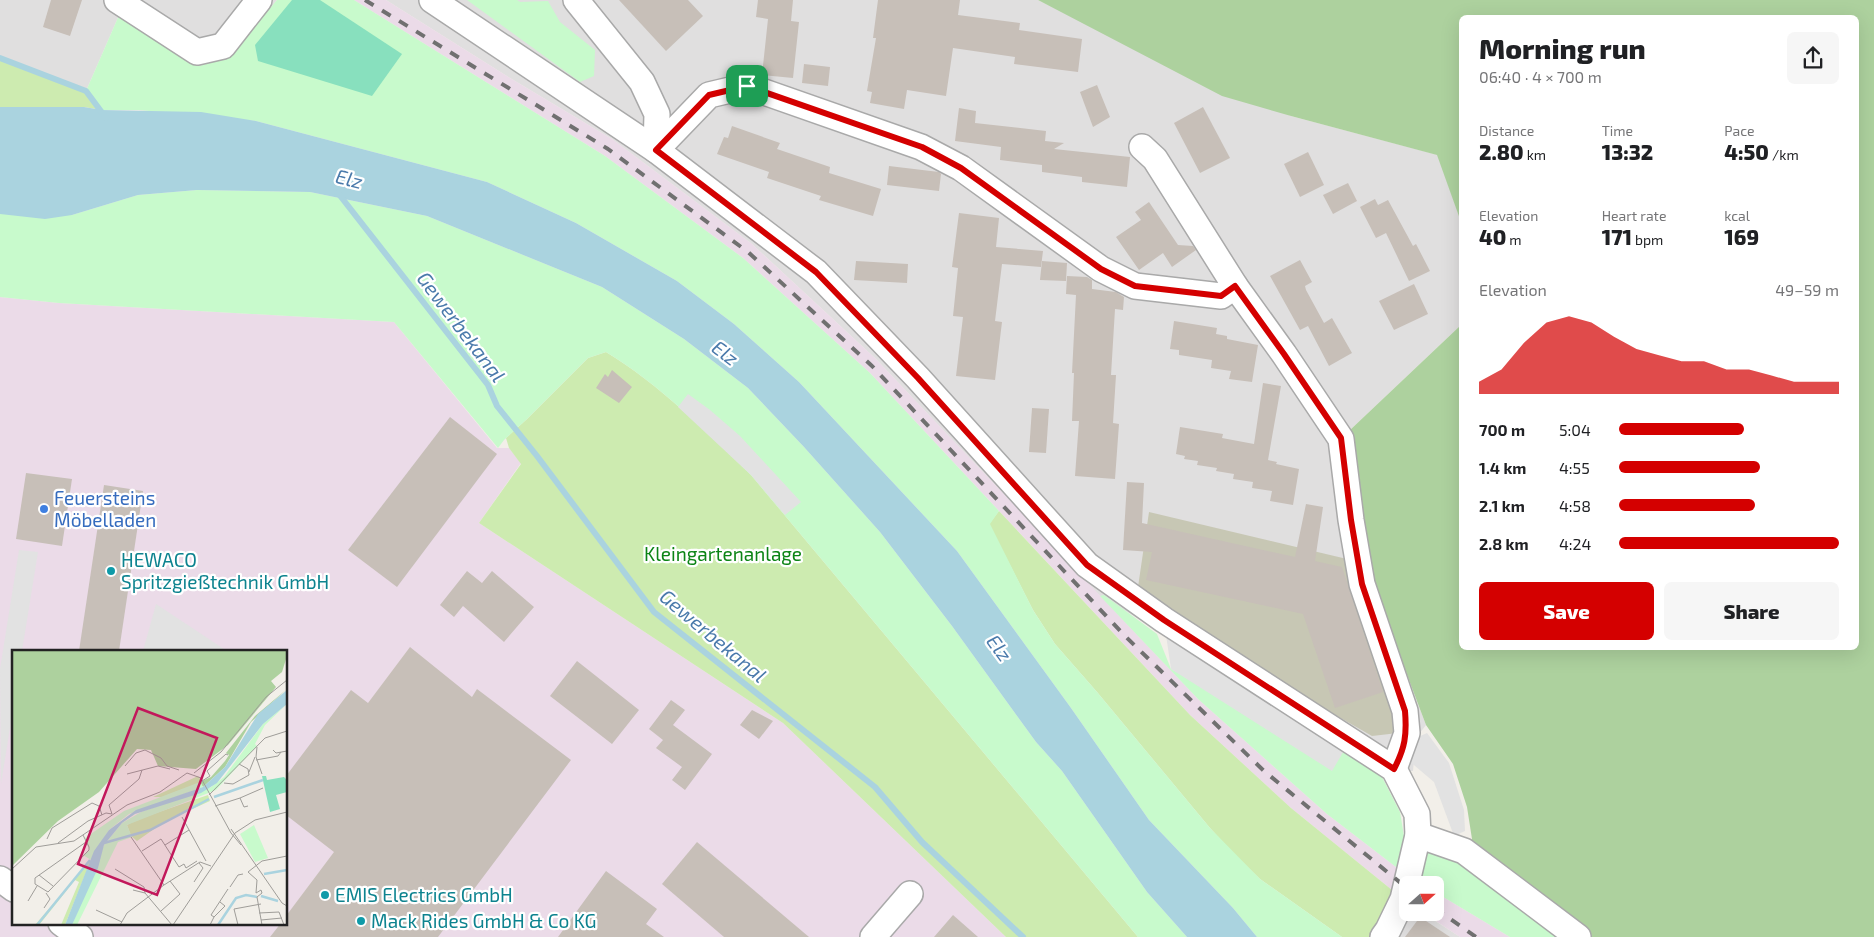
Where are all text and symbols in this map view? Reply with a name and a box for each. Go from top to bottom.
text: Morning run [1479,31,1646,65]
button: share [1787,32,1839,84]
pin [726,65,768,107]
text: 06:40 · 4 × 700 m [1479,67,1602,86]
icon: arrive [733,72,761,100]
text: Distance [1479,122,1534,139]
text: Time [1602,122,1633,139]
text: Pace [1724,122,1754,139]
text: 2.80 [1479,139,1524,164]
text: 13:32 [1602,139,1653,164]
text: 4:50 [1724,139,1769,164]
text: km [1524,146,1546,163]
text: /km [1769,146,1799,163]
water label: Elz [333,163,365,193]
text: Elevation [1479,207,1538,224]
text: Heart rate [1602,207,1666,224]
text: kcal [1724,207,1750,224]
text: 40 [1479,224,1506,249]
text: 171 [1602,224,1632,249]
text: 169 [1724,224,1759,249]
text: m [1506,231,1522,248]
text: bpm [1632,231,1663,248]
water label: Gewerbekanal [413,267,511,386]
text: Elevation [1479,280,1547,299]
text: 49–59 m [1775,280,1839,299]
water label: Elz [708,334,744,370]
text: 700 m [1479,420,1525,439]
text: 5:04 [1559,420,1591,439]
text: 1.4 km [1479,458,1526,477]
text: 4:55 [1559,458,1590,477]
place label: Feuersteins Möbelladen [54,486,156,531]
text: 2.1 km [1479,496,1525,515]
text: 4:58 [1559,496,1591,515]
marker: Feuersteins Möbelladen [38,503,50,515]
text: 2.8 km [1479,534,1529,553]
text: 4:24 [1559,534,1591,553]
park label: Kleingartenanlage [644,542,802,565]
place label: HEWACO Spritzgießtechnik GmbH [121,548,329,593]
marker: HEWACO Spritzgießtechnik GmbH [105,565,117,577]
button: Save [1479,582,1654,640]
button: Share [1664,582,1839,640]
water label: Gewerbekanal [655,584,772,687]
water label: Elz [982,629,1017,665]
inset map [12,650,288,924]
north arrow [1399,876,1444,921]
map controls [1399,876,1444,921]
place label: EMIS Electrics GmbH [335,883,513,906]
marker: EMIS Electrics GmbH [319,889,331,901]
place label: Mack Rides GmbH & Co KG [371,909,596,932]
marker: Mack Rides GmbH & Co KG [355,915,367,927]

